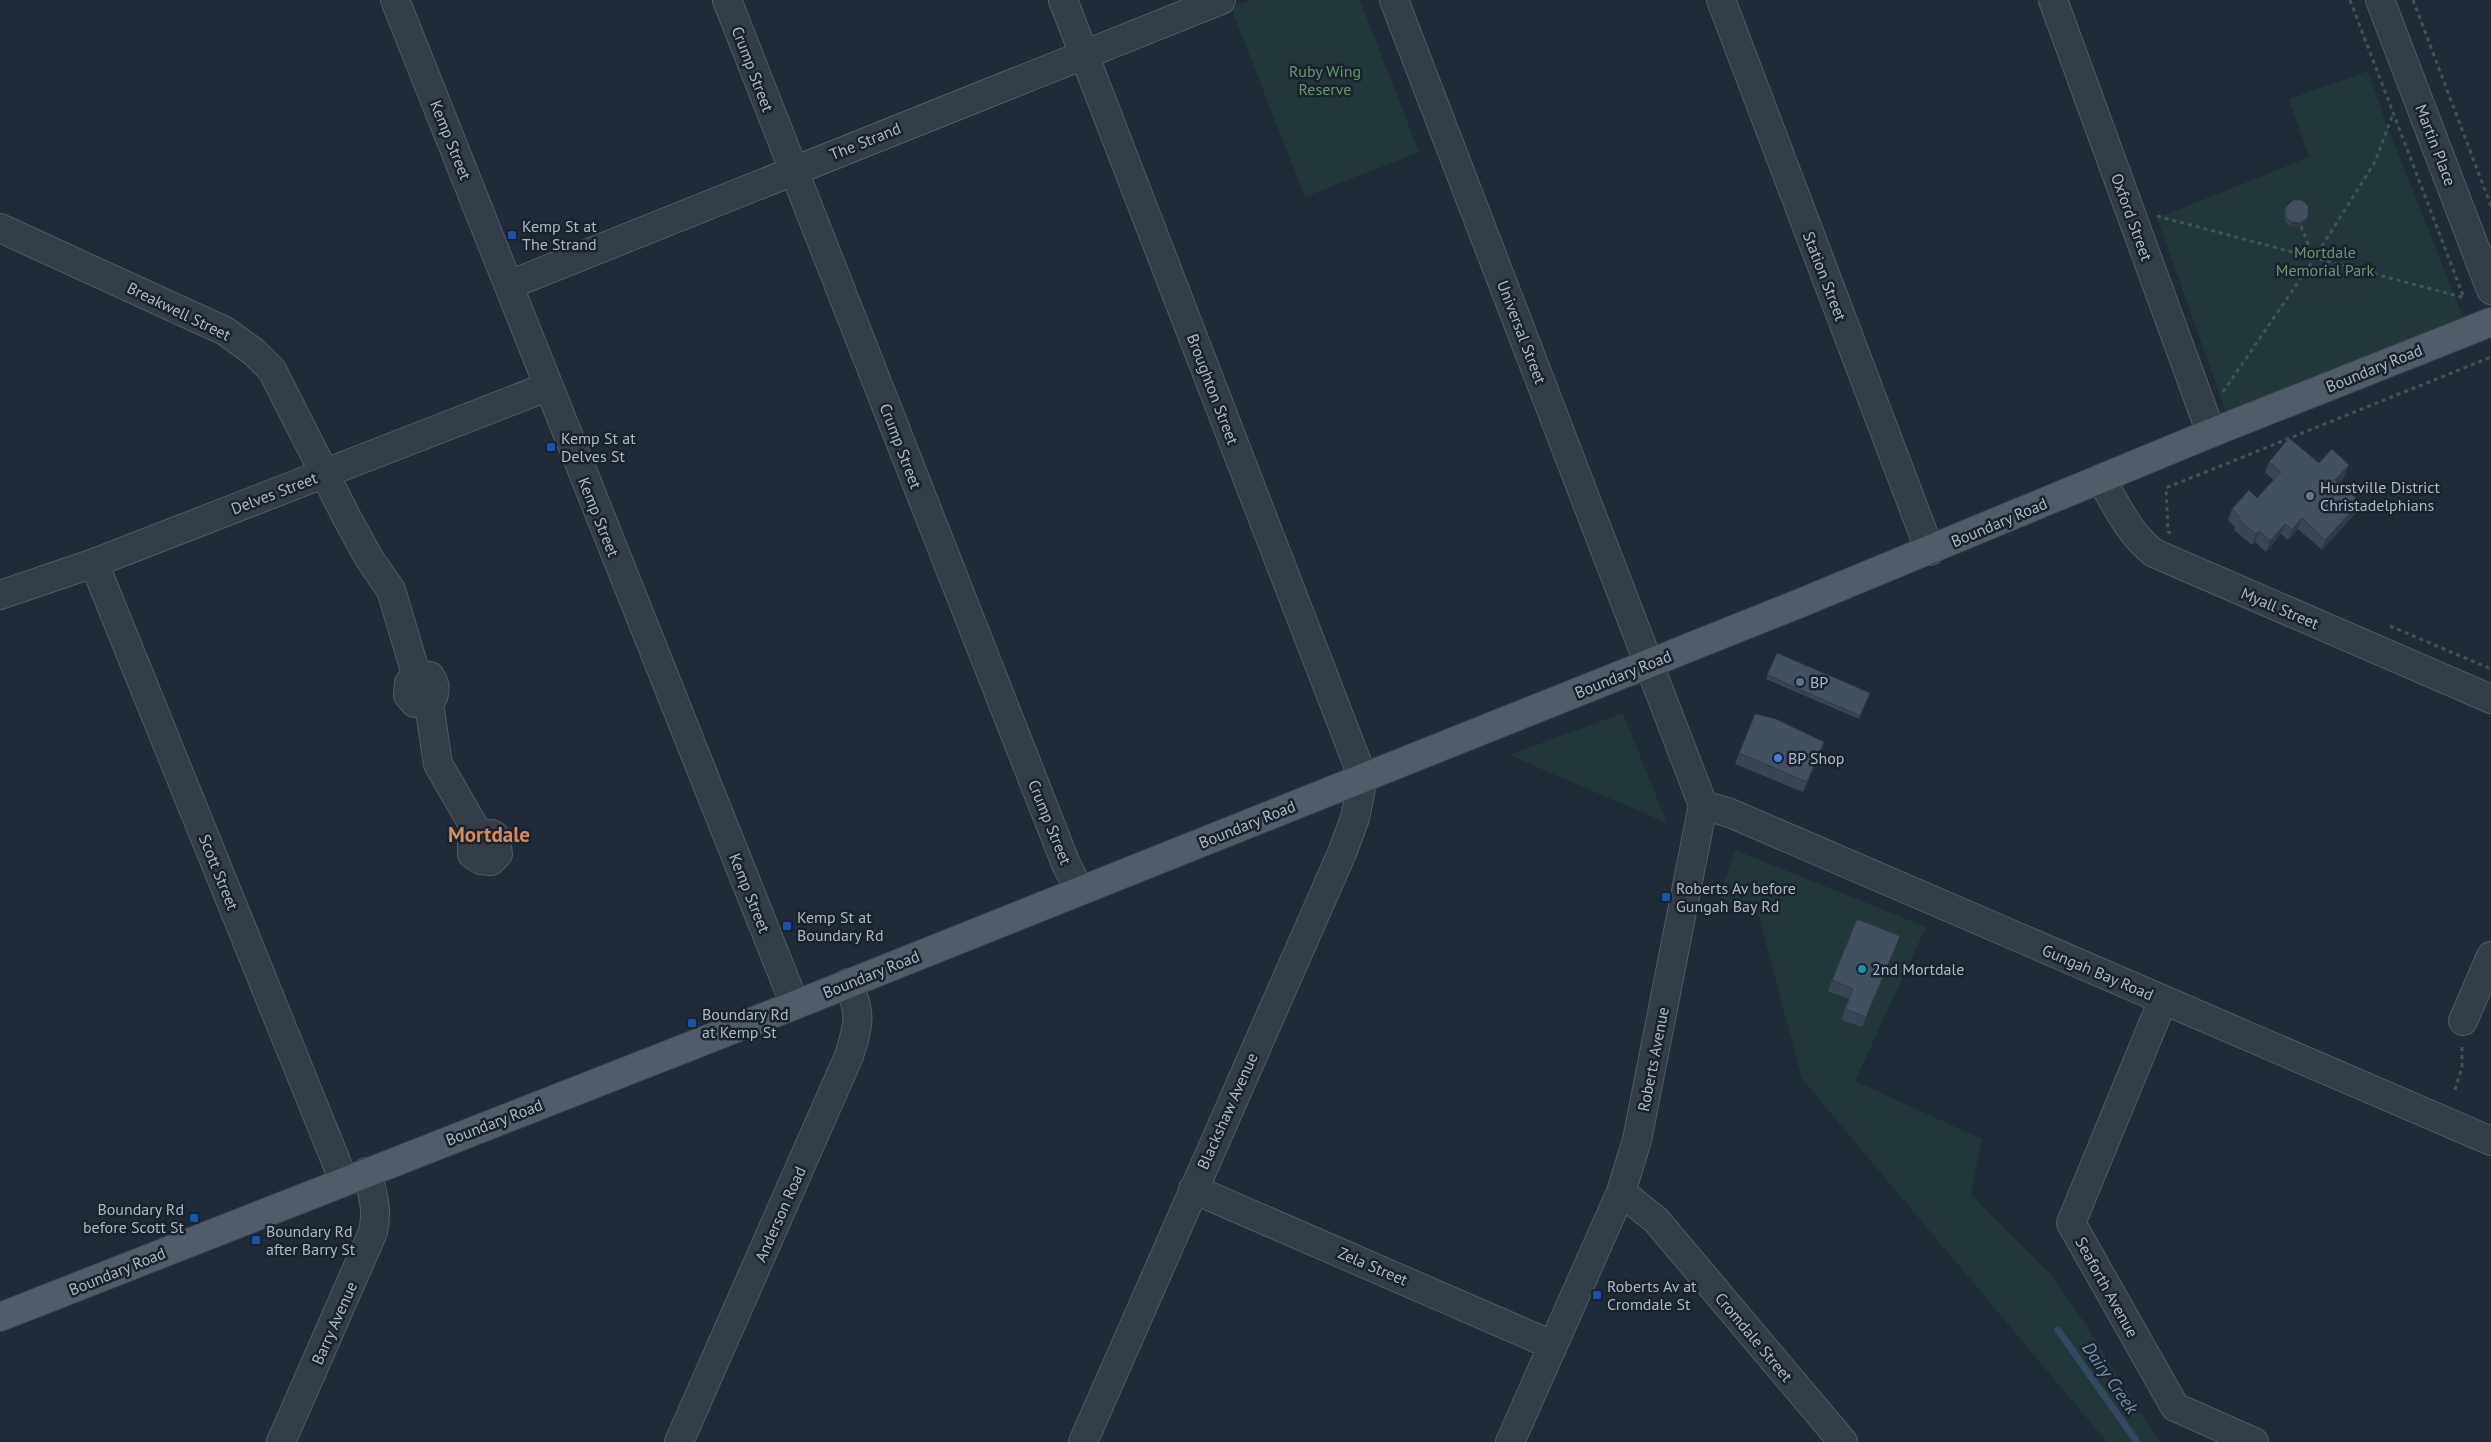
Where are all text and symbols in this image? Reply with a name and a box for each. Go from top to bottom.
street label: Crump Street [728,24,779,115]
park label: Ruby Wing Reserve [1289,61,1361,99]
street label: Kemp Street [426,97,476,183]
street label: Martin Place [2411,101,2461,189]
street label: The Strand [827,118,903,164]
street label: Oxford Street [2107,171,2157,264]
place label: Kemp St at The Strand [522,216,597,254]
marker: Kemp St at The Strand [506,229,518,241]
street label: Station Street [1799,229,1851,324]
park label: Mortdale Memorial Park [2276,242,2375,280]
street label: Breakwell Street [124,277,235,345]
street label: Universal Street [1493,278,1551,387]
street label: Broughton Street [1183,331,1244,448]
street label: Boundary Road [2323,340,2425,396]
street label: Crump Street [876,401,927,492]
place label: Kemp St at Delves St [561,428,636,466]
marker: Kemp St at Delves St [545,441,557,453]
street label: Delves Street [228,467,321,519]
street label: Kemp Street [574,474,624,560]
place label: Hurstville District Christadelphians [2320,477,2441,515]
marker: Hurstville District Christadelphians [2304,490,2316,502]
street label: Boundary Road [1948,493,2050,551]
street label: Myall Street [2238,583,2322,634]
street label: Boundary Road [1572,646,1674,702]
place label: BP [1810,672,1828,692]
marker: BP [1794,676,1806,688]
place label: BP Shop [1788,748,1844,768]
marker: BP Shop [1772,752,1784,764]
street label: Crump Street [1024,777,1076,868]
street label: Boundary Road [1196,796,1298,852]
district label: Mortdale [448,821,530,848]
street label: Scott Street [195,831,243,913]
street label: Kemp Street [725,850,775,936]
place label: Roberts Av before Gungah Bay Rd [1676,878,1796,916]
marker: Roberts Av before Gungah Bay Rd [1660,891,1672,903]
place label: Kemp St at Boundary Rd [797,907,884,945]
marker: Kemp St at Boundary Rd [781,920,793,932]
street label: Gungah Bay Road [2039,940,2157,1004]
street label: Boundary Road [820,946,922,1002]
place label: 2nd Mortdale [1872,959,1964,979]
marker: 2nd Mortdale [1856,963,1868,975]
place label: Boundary Rd at Kemp St [702,1004,789,1042]
street label: Roberts Avenue [1633,1005,1673,1113]
marker: Boundary Rd at Kemp St [686,1017,698,1029]
street label: Blackshaw Avenue [1192,1050,1262,1172]
street label: Boundary Road [443,1094,545,1150]
street label: Anderson Road [750,1163,810,1265]
place label: Boundary Rd before Scott St [83,1199,185,1237]
marker: Boundary Rd before Scott St [188,1212,200,1224]
place label: Boundary Rd after Barry St [266,1221,356,1259]
street label: Seaforth Avenue [2071,1233,2143,1341]
marker: Boundary Rd after Barry St [250,1234,262,1246]
street label: Zela Street [1335,1242,1411,1290]
street label: Boundary Road [66,1243,168,1299]
place label: Roberts Av at Cromdale St [1607,1276,1697,1314]
street label: Barry Avenue [307,1278,361,1368]
street label: Cromdale Street [1711,1288,1797,1386]
marker: Roberts Av at Cromdale St [1591,1289,1603,1301]
water label: Dairy Creek [2077,1337,2144,1419]

